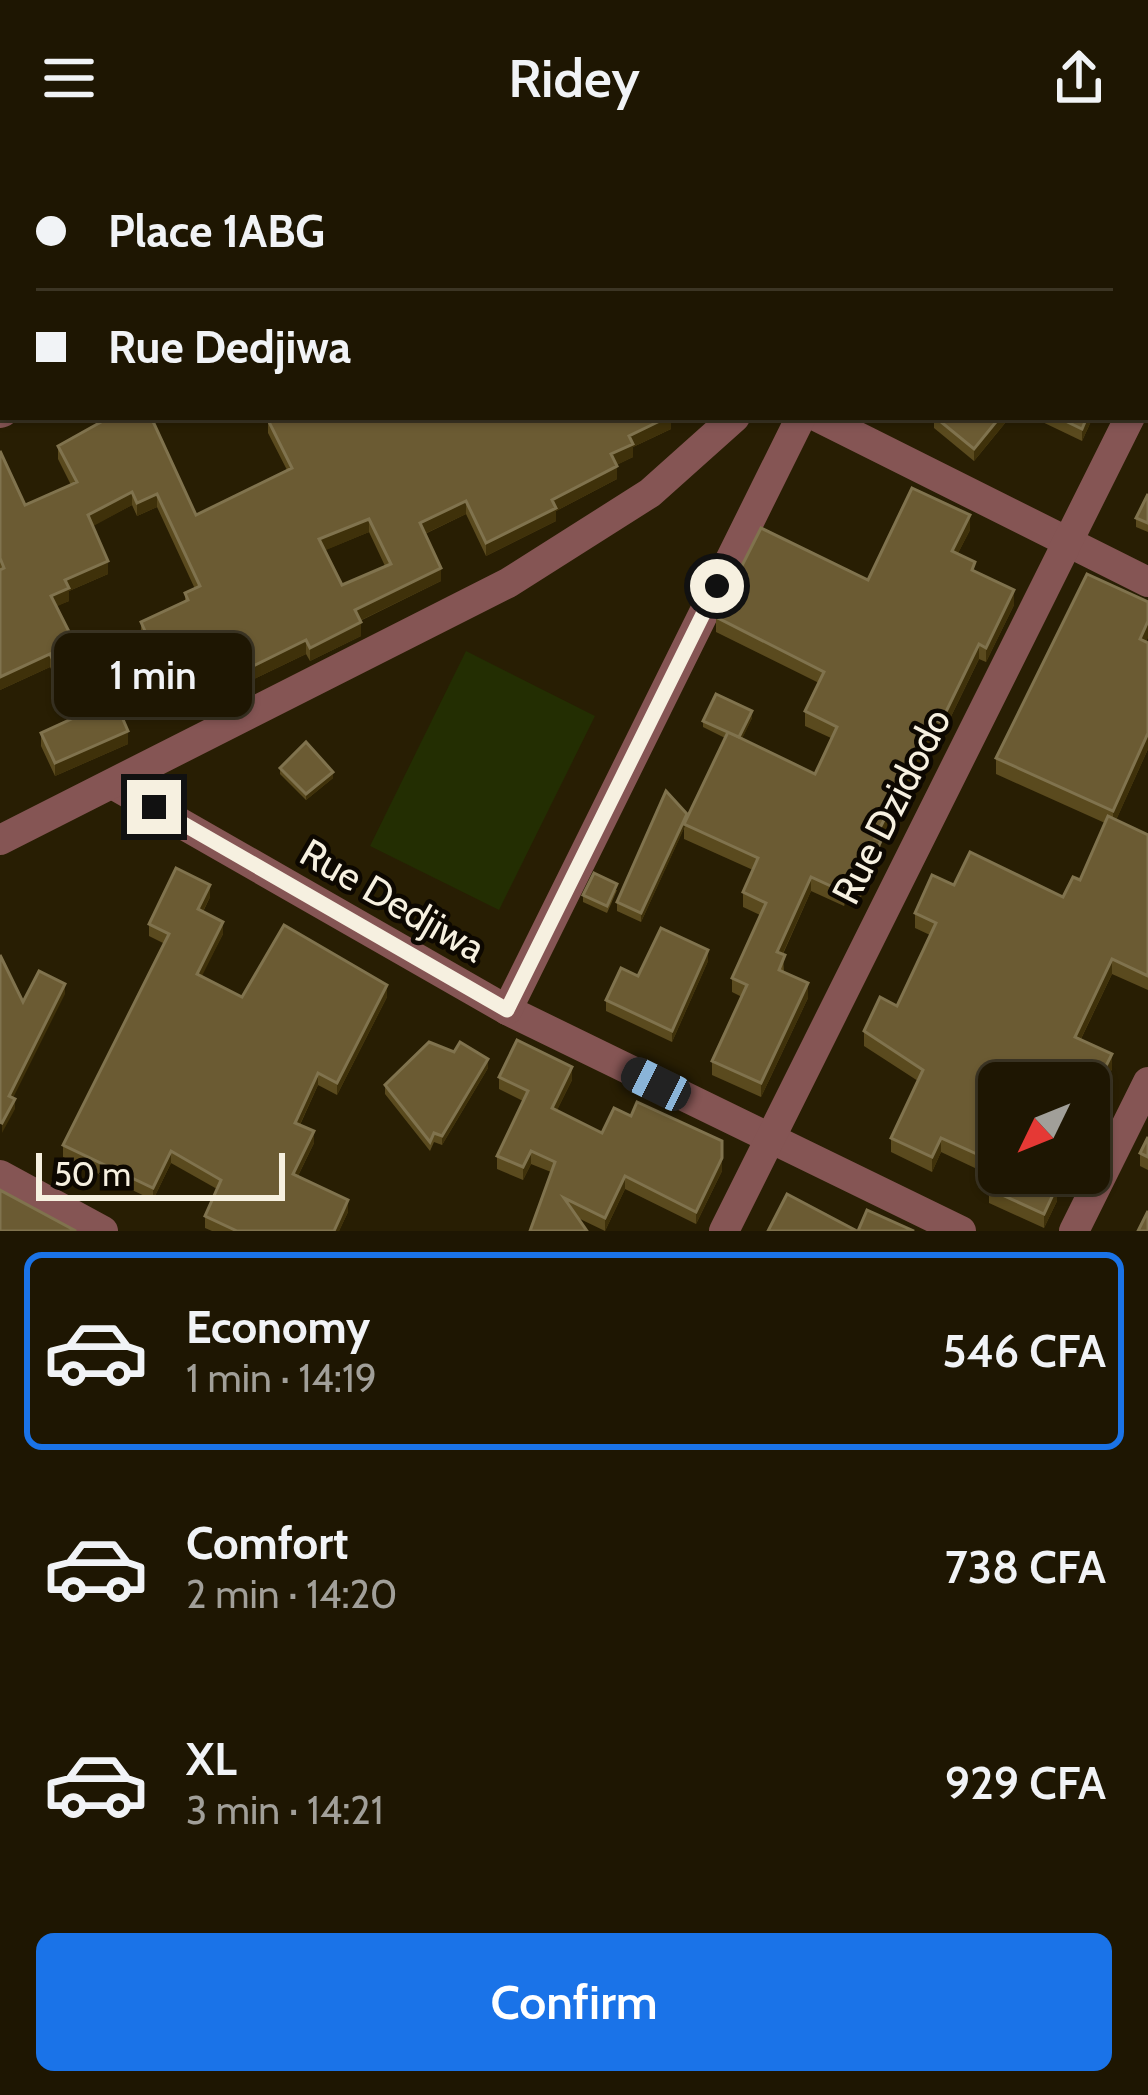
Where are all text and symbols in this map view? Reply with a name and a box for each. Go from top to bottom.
icon: menu [36,45,102,111]
text: Ridey [508,45,640,111]
icon: share [1046,45,1112,111]
text: Place 1ABG [108,204,325,258]
text: Rue Dedjiwa [108,320,351,374]
route start [690,559,744,613]
callout: 1 min [55,633,253,717]
text: 1 min [109,651,197,699]
street label: Rue Dzidodo [821,700,961,912]
route end [127,780,181,834]
street label: Rue Dedjiwa [292,828,494,972]
car [616,1052,696,1116]
north arrow [978,1062,1110,1194]
map controls [978,1062,1110,1194]
scale bar [36,1147,285,1200]
text: 50 m [54,1154,131,1194]
icon: car [42,1297,150,1405]
text: Economy [186,1300,370,1354]
text: 546 CFA [942,1324,1106,1378]
text: 1 min · 14:19 [186,1354,377,1402]
icon: car [42,1513,150,1621]
text: Comfort [186,1516,349,1570]
text: 738 CFA [945,1540,1106,1594]
text: 2 min · 14:20 [186,1570,397,1618]
icon: car [42,1729,150,1837]
text: XL [186,1732,237,1786]
text: 929 CFA [945,1756,1106,1810]
text: 3 min · 14:21 [186,1786,384,1834]
button: Confirm [36,1933,1112,2071]

